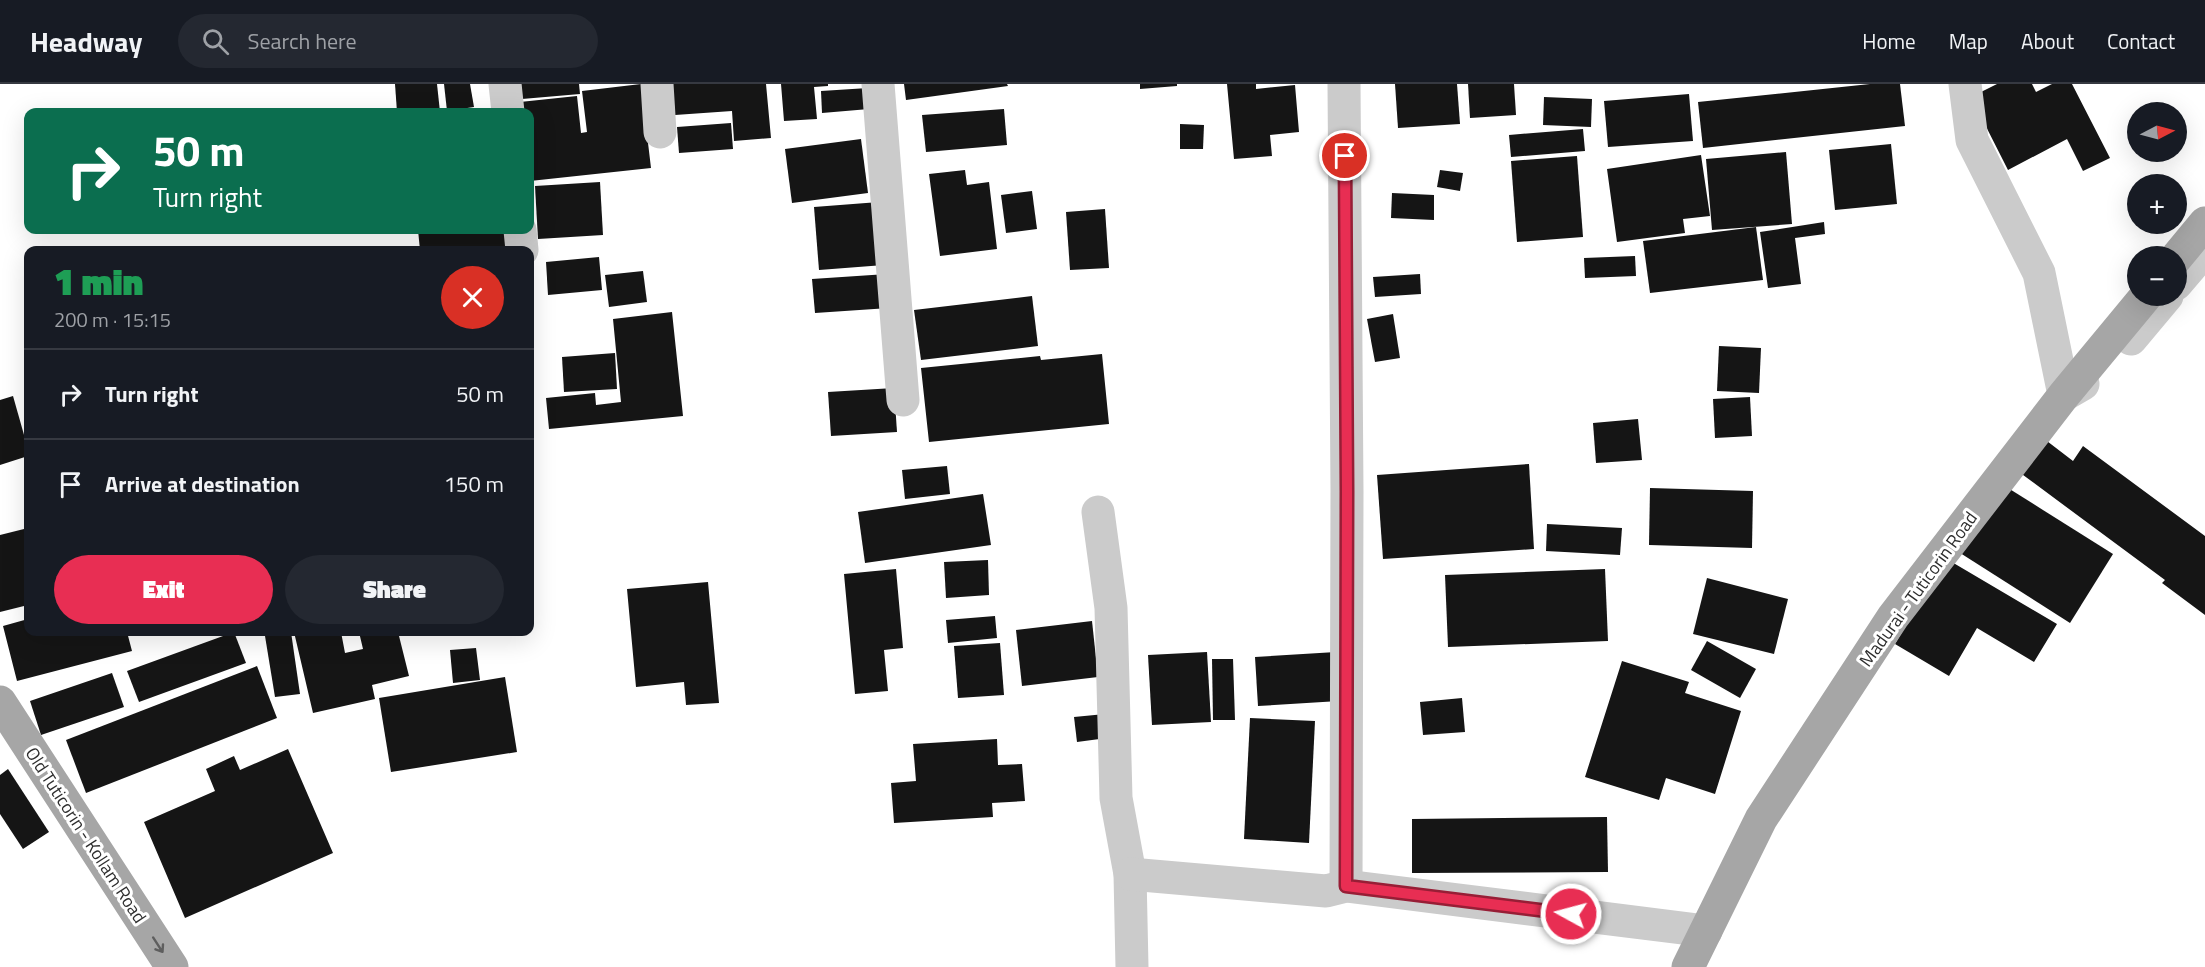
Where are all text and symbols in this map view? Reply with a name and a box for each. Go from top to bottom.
search box [178,14,598,68]
text: Headway [30,20,142,63]
text: Search here [247,24,357,58]
icon: search [199,25,232,58]
text: Home [1862,25,1916,57]
text: Map [1949,25,1988,57]
text: About [2021,25,2074,57]
text: Contact [2107,25,2175,57]
north arrow [2127,102,2187,162]
map controls [2127,102,2187,306]
text: 50 m [153,118,245,182]
pin [1319,130,1370,181]
icon: right [54,132,132,210]
icon: arrive [1328,139,1361,172]
button: + [2127,174,2187,234]
text: Turn right [153,176,262,217]
button: − [2127,246,2187,306]
text: 1 min [54,254,143,309]
button: close [441,266,504,329]
text: 200 m · 15:15 [54,304,171,335]
text: Turn right [105,377,199,411]
text: 50 m [456,377,504,411]
icon: right [54,378,87,411]
text: Arrive at destination [105,467,300,501]
text: 150 m [444,467,504,501]
icon: arrive [54,468,87,501]
street label: Madurai - Tuticorin Road [1852,506,1984,672]
button: Exit [54,555,273,624]
button: Share [285,555,504,624]
street label: Old Tuticorin - Kollam Road [19,742,153,928]
position arrow [1539,882,1603,946]
one-way arrow [152,936,164,953]

